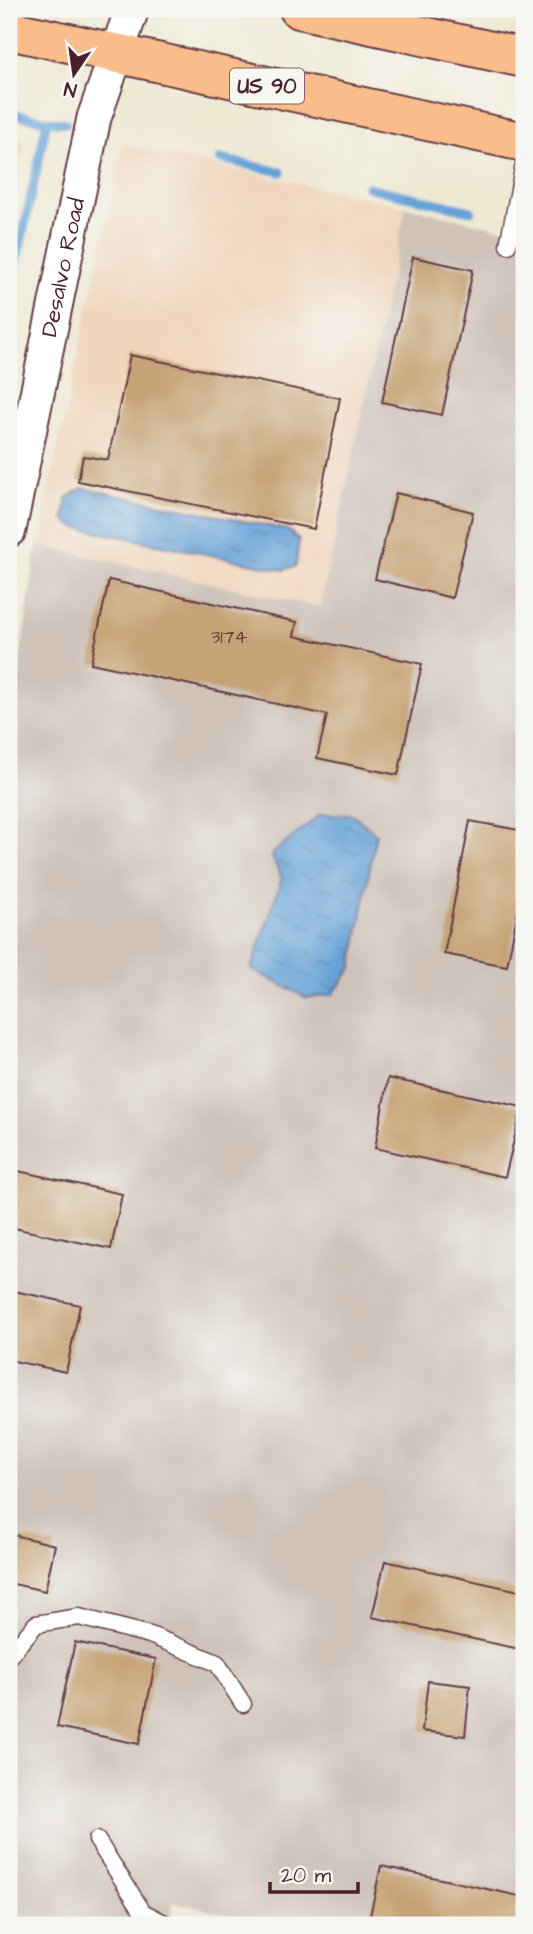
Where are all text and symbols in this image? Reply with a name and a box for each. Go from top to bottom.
north arrow [38,38,108,108]
road number: US 90 [230,68,304,104]
text: N [62,75,79,104]
street label: Desalvo Road [33,195,93,340]
house number: 3174 [211,624,247,651]
scale bar [270,1850,358,1894]
text: 20 m [281,1861,332,1890]

